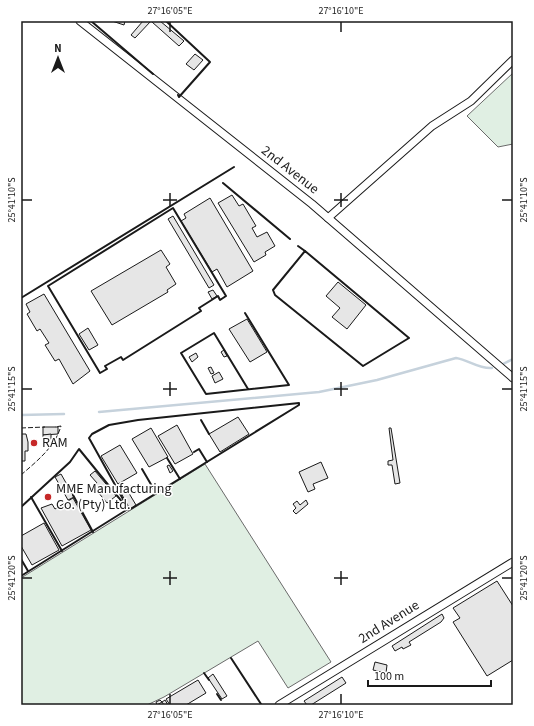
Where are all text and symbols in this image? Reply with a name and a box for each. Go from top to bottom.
text: 27°16'05"E [147,4,193,18]
text: 27°16'10"E [318,4,364,18]
north arrow [38,38,78,78]
text: N [54,41,62,56]
street label: 2nd Avenue [257,141,323,199]
text: 25°41'10"S [5,177,19,223]
text: 25°41'10"S [517,177,531,223]
text: 25°41'15"S [5,366,19,412]
text: 25°41'15"S [517,366,531,412]
place label: RAM [42,433,68,453]
marker: RAM [29,438,39,448]
place label: MME Manufacturing Co. (Pty) Ltd. [56,479,172,515]
marker: MME Manufacturing Co. (Pty) Ltd. [43,492,53,502]
text: 25°41'20"S [5,555,19,601]
text: 25°41'20"S [517,555,531,601]
street label: 2nd Avenue [355,595,423,649]
scale bar [368,662,491,688]
text: 100 m [374,668,404,685]
text: 27°16'05"E [147,708,193,722]
text: 27°16'10"E [318,708,364,722]

